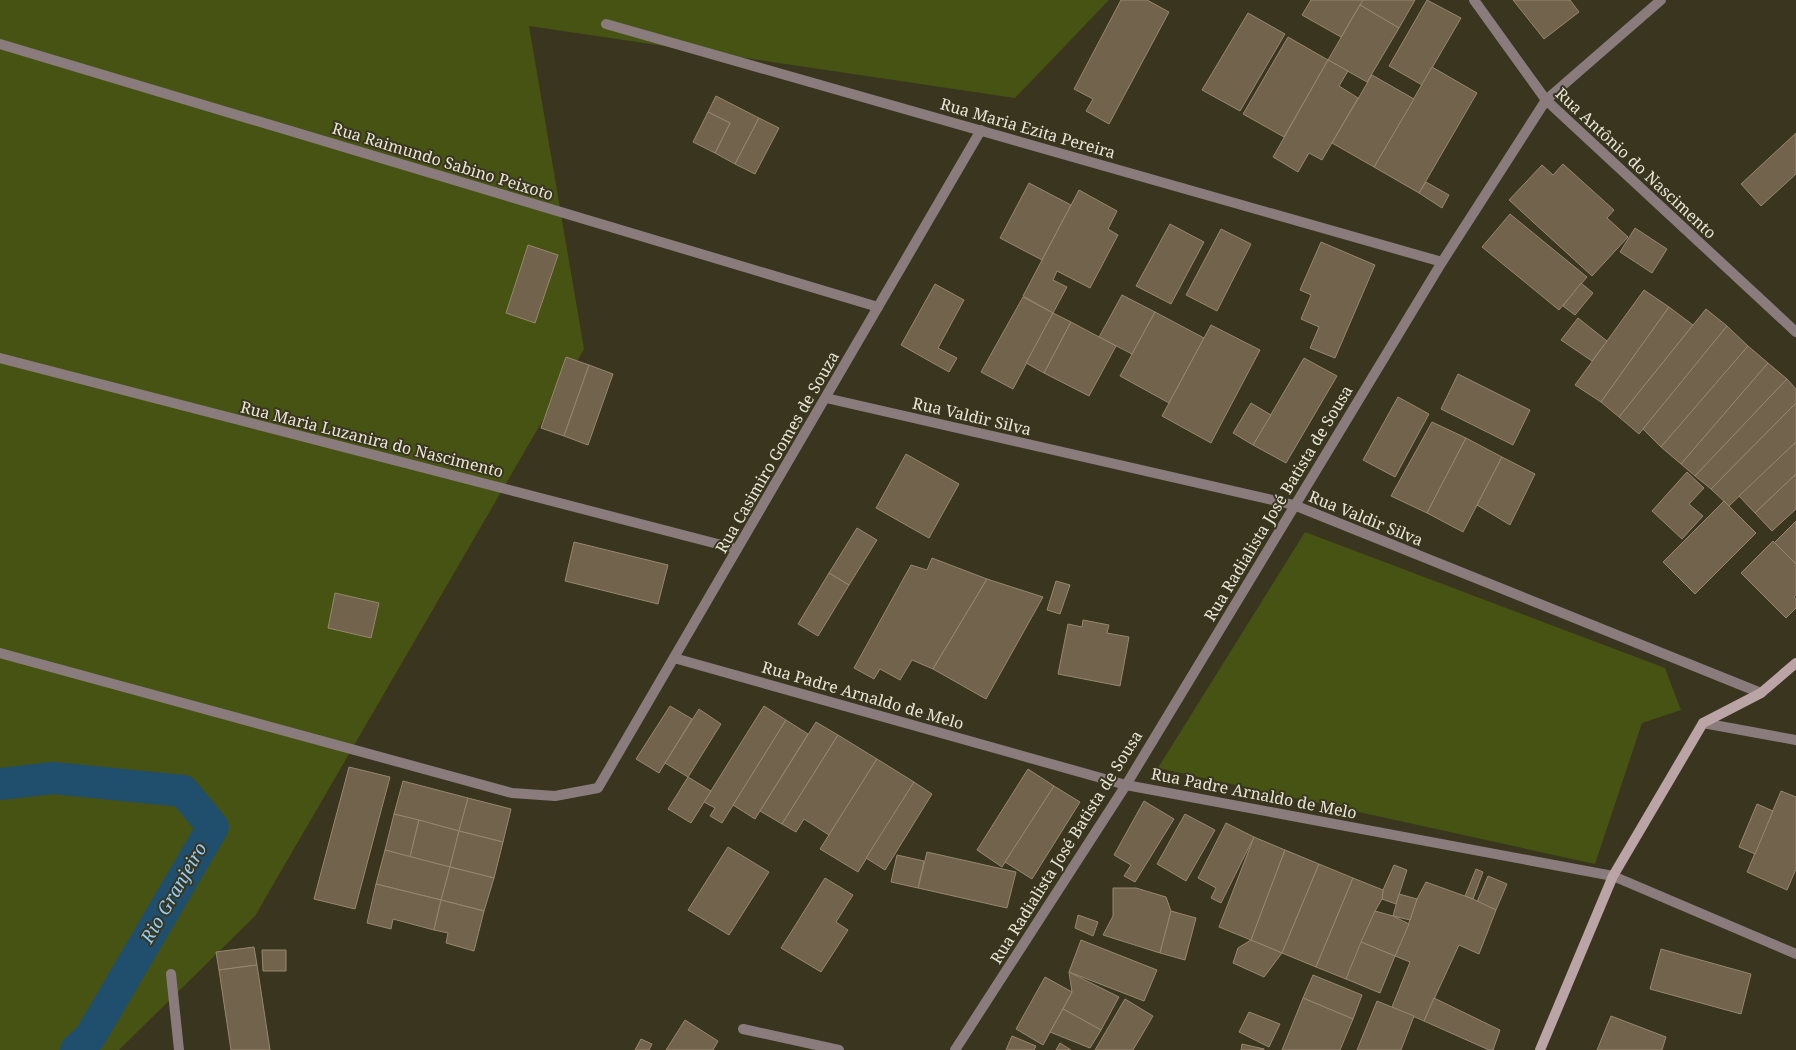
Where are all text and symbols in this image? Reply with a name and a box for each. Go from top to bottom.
street label: Rua Antônio do Nascimento [1551,82,1721,244]
street label: Rua Maria Ezita Pereira [938,92,1118,164]
street label: Rua Raimundo Sabino Peixoto [330,117,556,205]
street label: Rua Casimiro Gomes de Souza [710,347,844,557]
street label: Rua Radialista José Batista de Sousa [1199,381,1357,625]
street label: Rua Valdir Silva [910,392,1034,440]
street label: Rua Maria Luzanira do Nascimento [238,396,506,482]
street label: Rua Valdir Silva [1306,485,1426,551]
street label: Rua Padre Arnaldo de Melo [759,656,967,734]
street label: Rua Radialista José Batista de Sousa [985,726,1147,968]
street label: Rua Padre Arnaldo de Melo [1149,762,1359,824]
water label: Rio Granjeiro [134,838,212,948]

